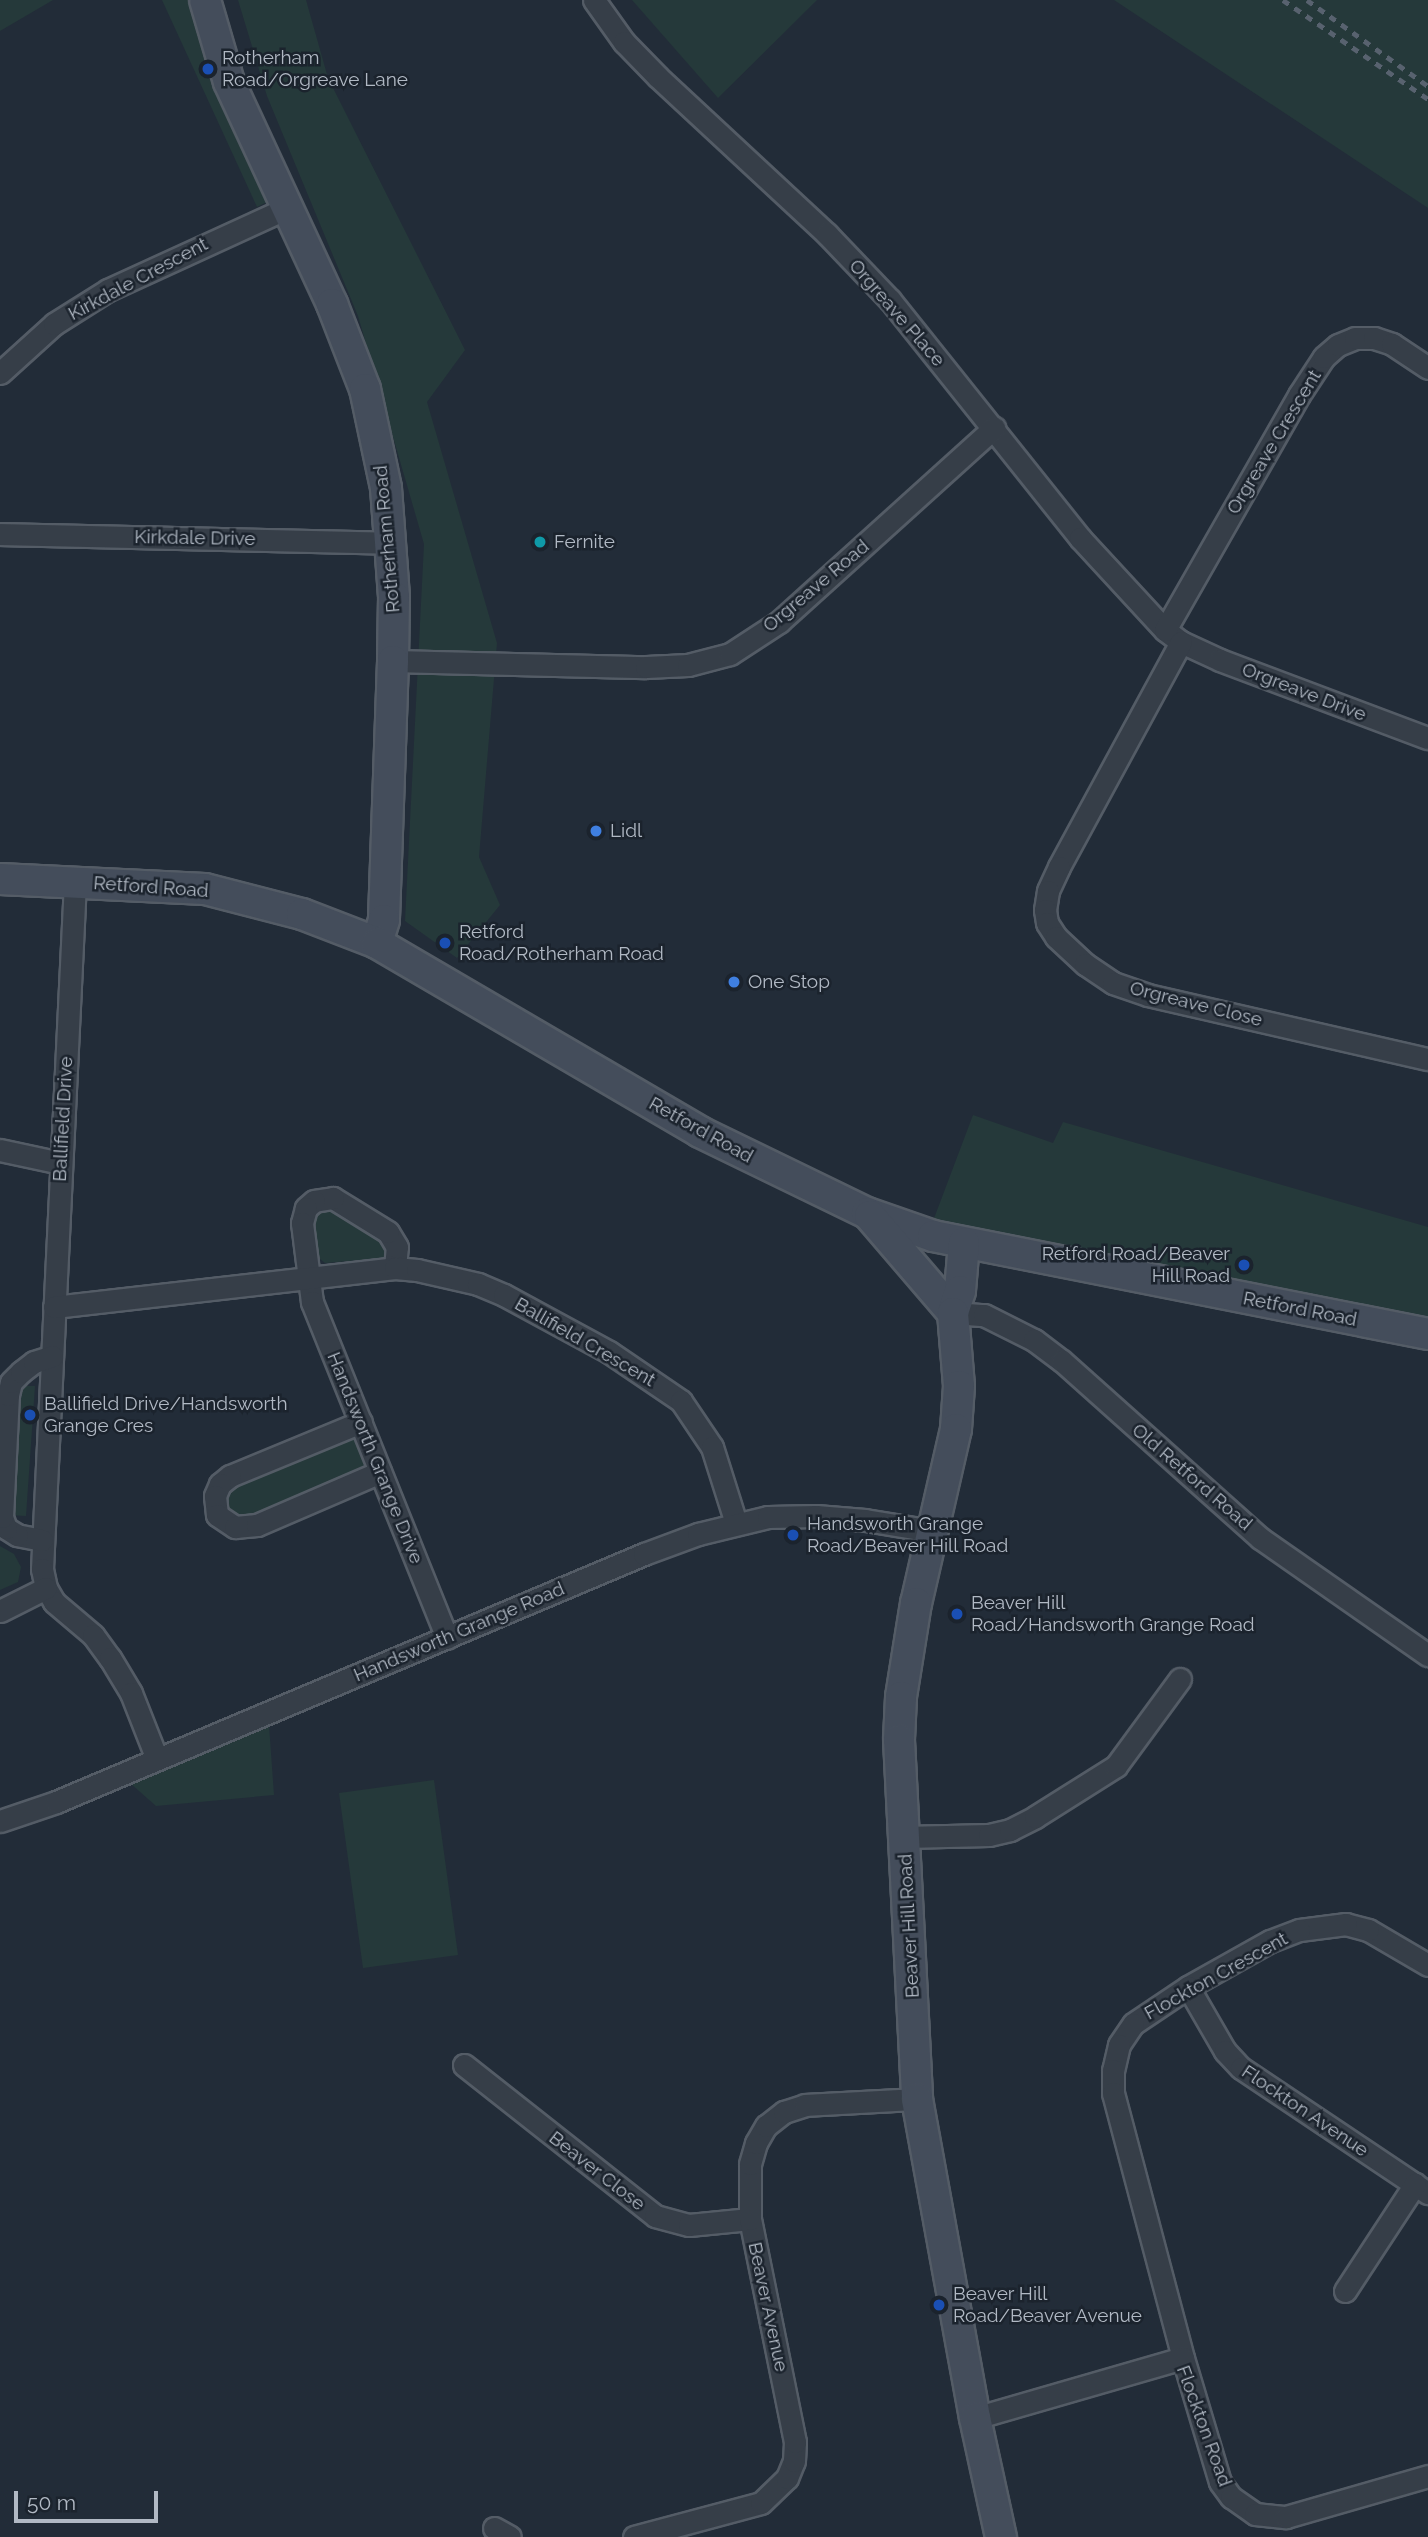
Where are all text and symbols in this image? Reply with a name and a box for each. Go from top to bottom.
place label: Rotherham Road/Orgreave Lane [222,47,408,91]
marker: Rotherham Road/Orgreave Lane [200,61,216,77]
street label: Kirkdale Crescent [64,233,212,325]
street label: Orgreave Place [844,255,950,371]
street label: Orgreave Crescent [1222,366,1326,518]
street label: Rotherham Road [369,464,405,614]
street label: Kirkdale Drive [134,526,256,550]
place label: Fernite [554,531,615,553]
marker: Fernite [532,534,548,550]
street label: Orgreave Road [758,535,874,637]
street label: Orgreave Drive [1239,658,1369,726]
place label: Lidl [610,820,642,842]
marker: Lidl [588,823,604,839]
street label: Retford Road [93,872,209,902]
place label: Retford Road/Rotherham Road [459,921,664,965]
marker: Retford Road/Rotherham Road [437,935,453,951]
place label: One Stop [748,971,830,993]
marker: One Stop [726,974,742,990]
street label: Orgreave Close [1127,977,1265,1031]
street label: Ballifield Drive [48,1056,78,1182]
street label: Retford Road [645,1092,757,1168]
place label: Retford Road/Beaver Hill Road [1042,1243,1230,1287]
marker: Retford Road/Beaver Hill Road [1236,1257,1252,1273]
street label: Retford Road [1241,1287,1359,1331]
street label: Ballifield Crescent [511,1292,659,1392]
street label: Handsworth Grange Drive [322,1349,428,1567]
place label: Ballifield Drive/Handsworth Grange Cres [44,1393,288,1437]
marker: Ballifield Drive/Handsworth Grange Cres [22,1407,38,1423]
street label: Old Retford Road [1127,1419,1257,1535]
place label: Handsworth Grange Road/Beaver Hill Road [807,1513,1009,1557]
marker: Handsworth Grange Road/Beaver Hill Road [785,1527,801,1543]
street label: Handsworth Grange Road [350,1577,568,1687]
place label: Beaver Hill Road/Handsworth Grange Road [971,1592,1255,1636]
marker: Beaver Hill Road/Handsworth Grange Road [949,1606,965,1622]
street label: Beaver Hill Road [894,1853,924,1999]
street label: Flockton Crescent [1140,1927,1292,2025]
street label: Flockton Avenue [1237,2060,1373,2162]
street label: Beaver Close [544,2126,650,2216]
street label: Beaver Avenue [743,2240,793,2374]
place label: Beaver Hill Road/Beaver Avenue [953,2283,1143,2327]
marker: Beaver Hill Road/Beaver Avenue [931,2297,947,2313]
street label: Flockton Road [1172,2362,1236,2490]
scale bar [18,2478,161,2522]
text: 50 m [27,2490,76,2515]

